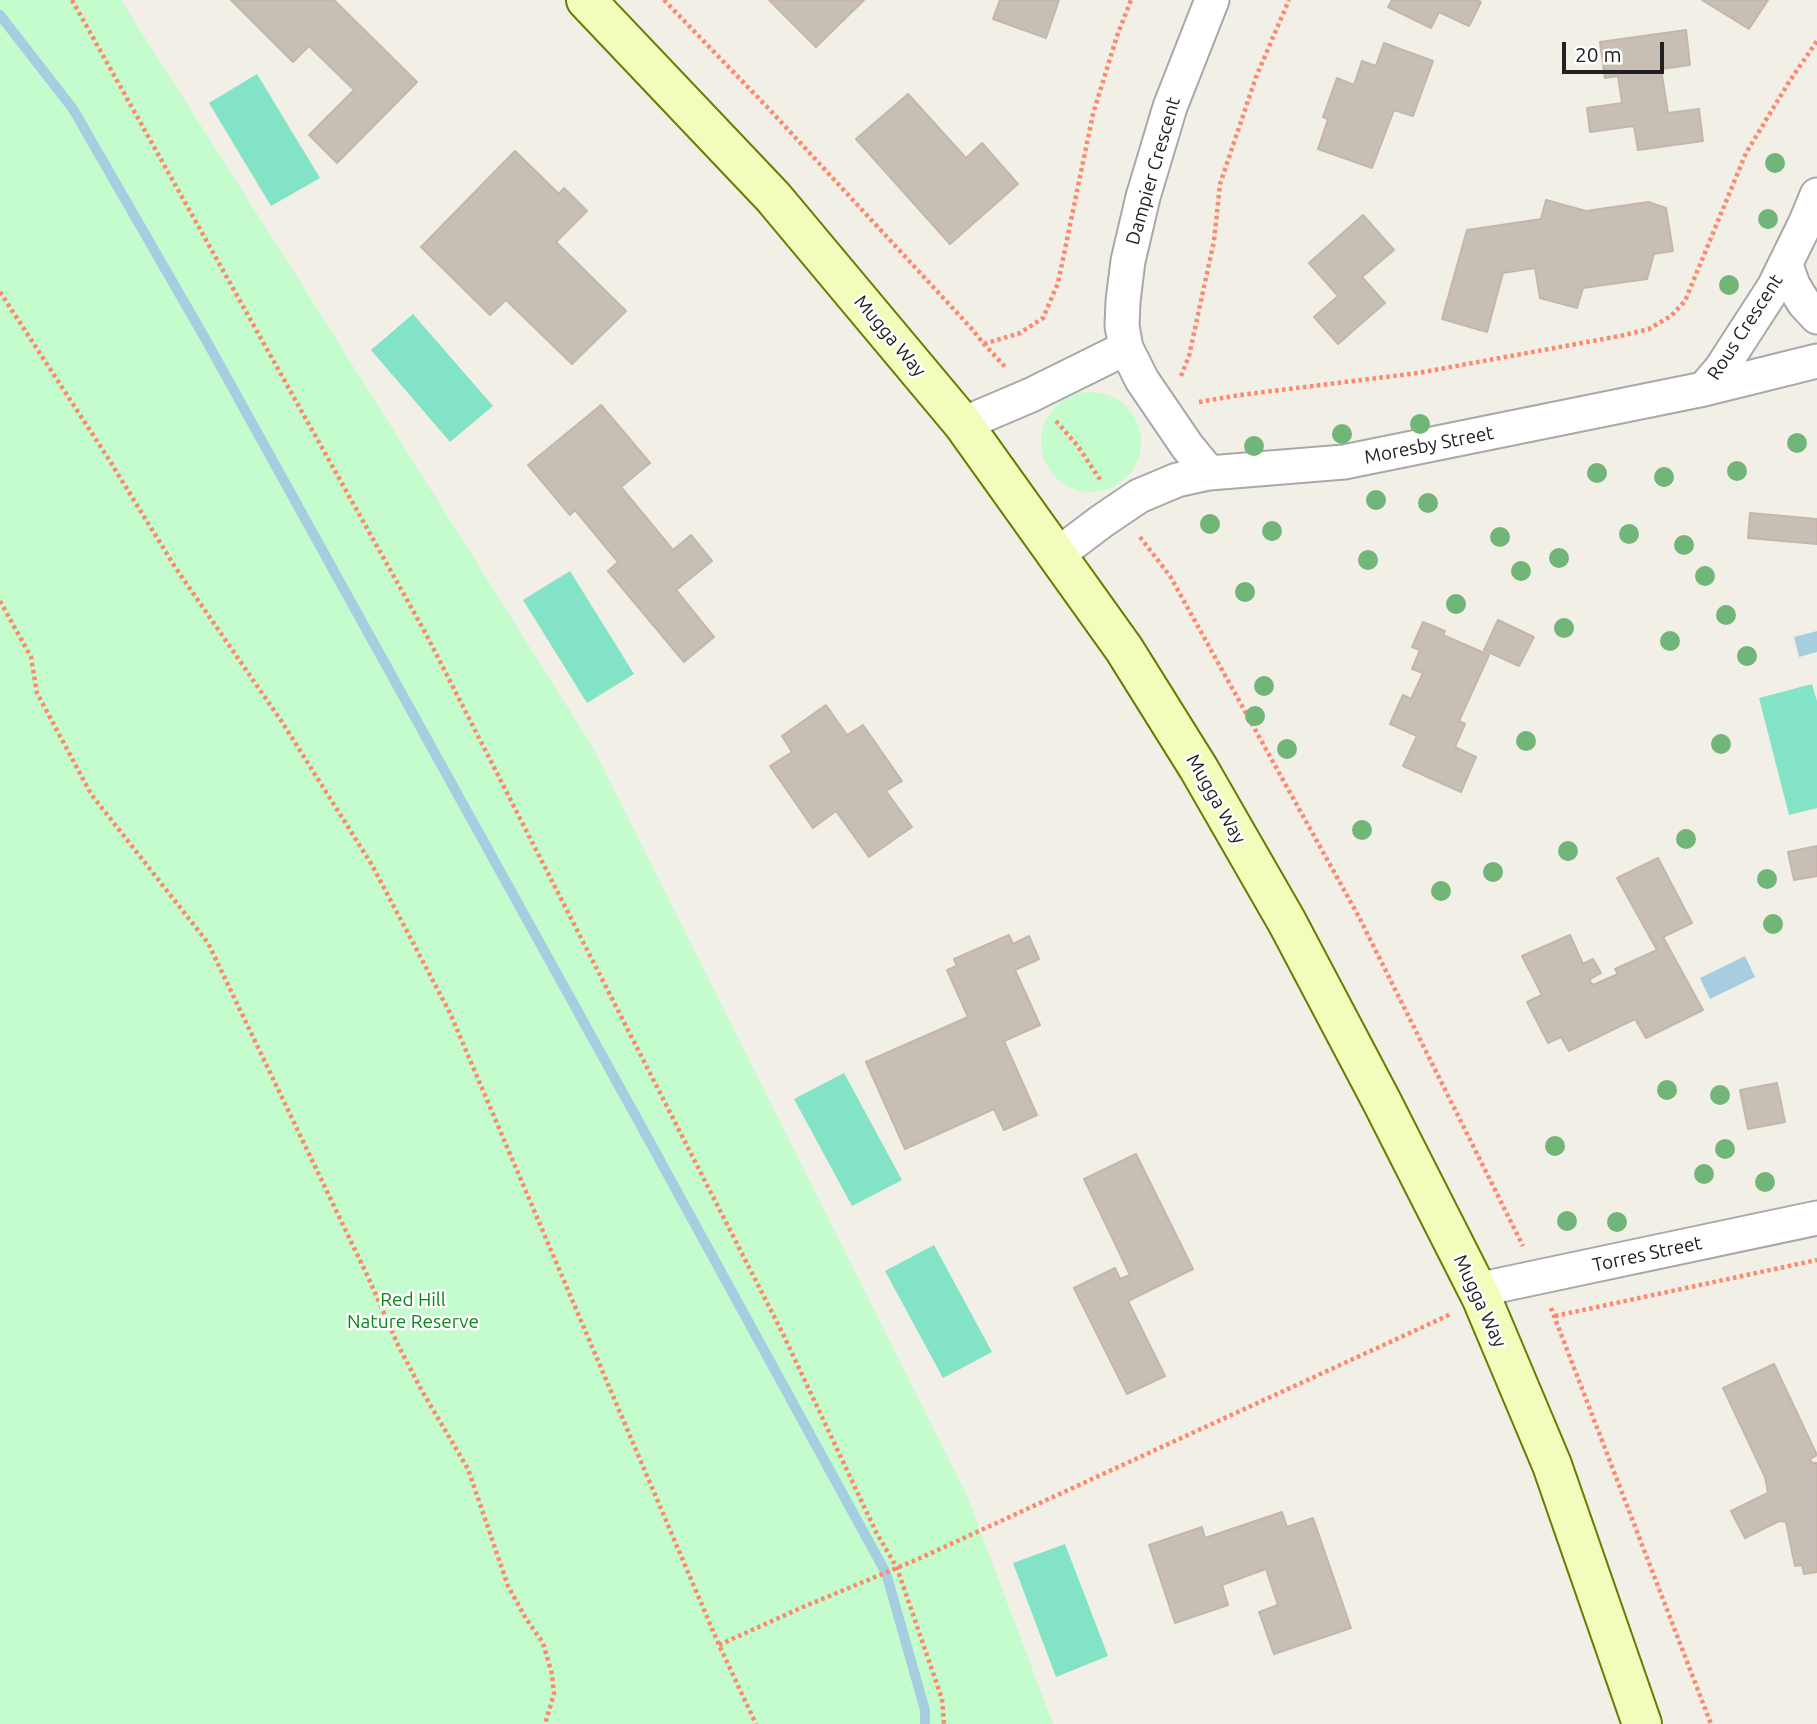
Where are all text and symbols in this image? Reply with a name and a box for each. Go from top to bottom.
scale bar [1565,28,1666,72]
text: 20 m [1575,42,1622,66]
street label: Dampier Crescent [1121,95,1185,247]
street label: Rous Crescent [1702,270,1788,384]
street label: Mugga Way [849,291,931,381]
street label: Moresby Street [1362,421,1496,469]
street label: Mugga Way [1181,750,1251,848]
street label: Torres Street [1590,1231,1704,1277]
street label: Mugga Way [1449,1251,1511,1351]
park label: Red Hill Nature Reserve [347,1289,479,1333]

